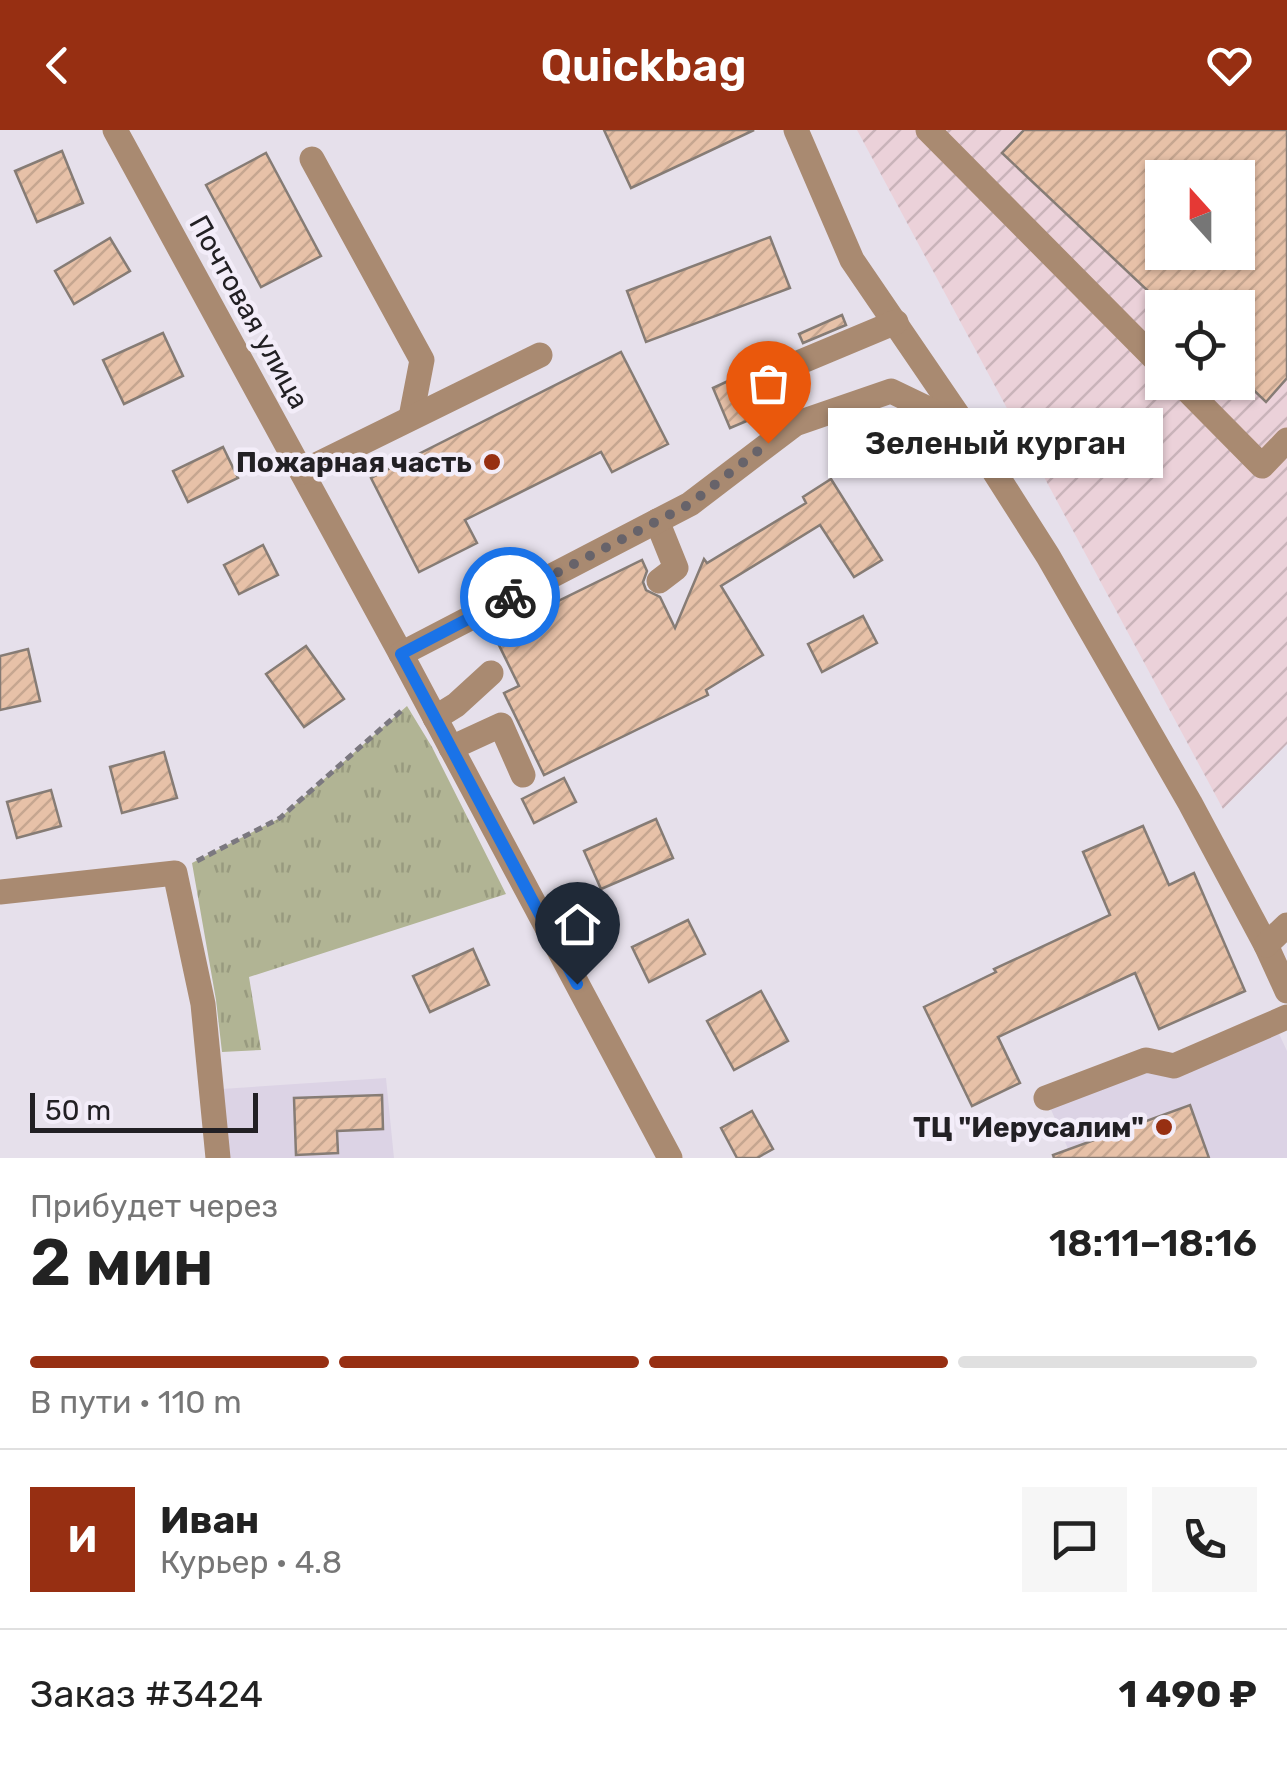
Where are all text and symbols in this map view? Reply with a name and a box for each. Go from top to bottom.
icon: back [30,38,85,93]
icon: heart [1202,38,1257,93]
text: Quickbag [540,39,747,92]
north arrow [1145,160,1255,270]
map controls [1145,160,1255,400]
street label: Почтовая улица [182,210,316,414]
button: locate [1145,290,1255,400]
pin [726,341,811,444]
icon: bag [741,356,796,411]
callout: Зеленый курган [828,408,1163,478]
text: Зеленый курган [865,424,1126,462]
place label: Пожарная часть [236,446,472,479]
marker: Пожарная часть [481,451,503,473]
courier [460,547,560,647]
icon: bike [483,570,538,625]
pin [535,882,620,985]
icon: home [550,897,605,952]
scale bar [30,1088,258,1133]
text: 50 m [45,1094,111,1127]
place label: ТЦ "Иерусалим" [913,1111,1144,1144]
marker: ТЦ "Иерусалим" [1153,1116,1175,1138]
text: Прибудет через [30,1187,278,1225]
text: 18:11–18:16 [1049,1220,1257,1266]
text: 2 мин [30,1224,214,1301]
text: В пути · 110 m [30,1383,242,1421]
button: chat [1022,1487,1127,1592]
button: phone [1152,1487,1257,1592]
text: Иван [160,1497,259,1543]
text: И [68,1516,97,1562]
text: Курьер · 4.8 [160,1543,342,1581]
text: Заказ #3424 [30,1671,263,1717]
text: 1 490 ₽ [1119,1671,1257,1717]

